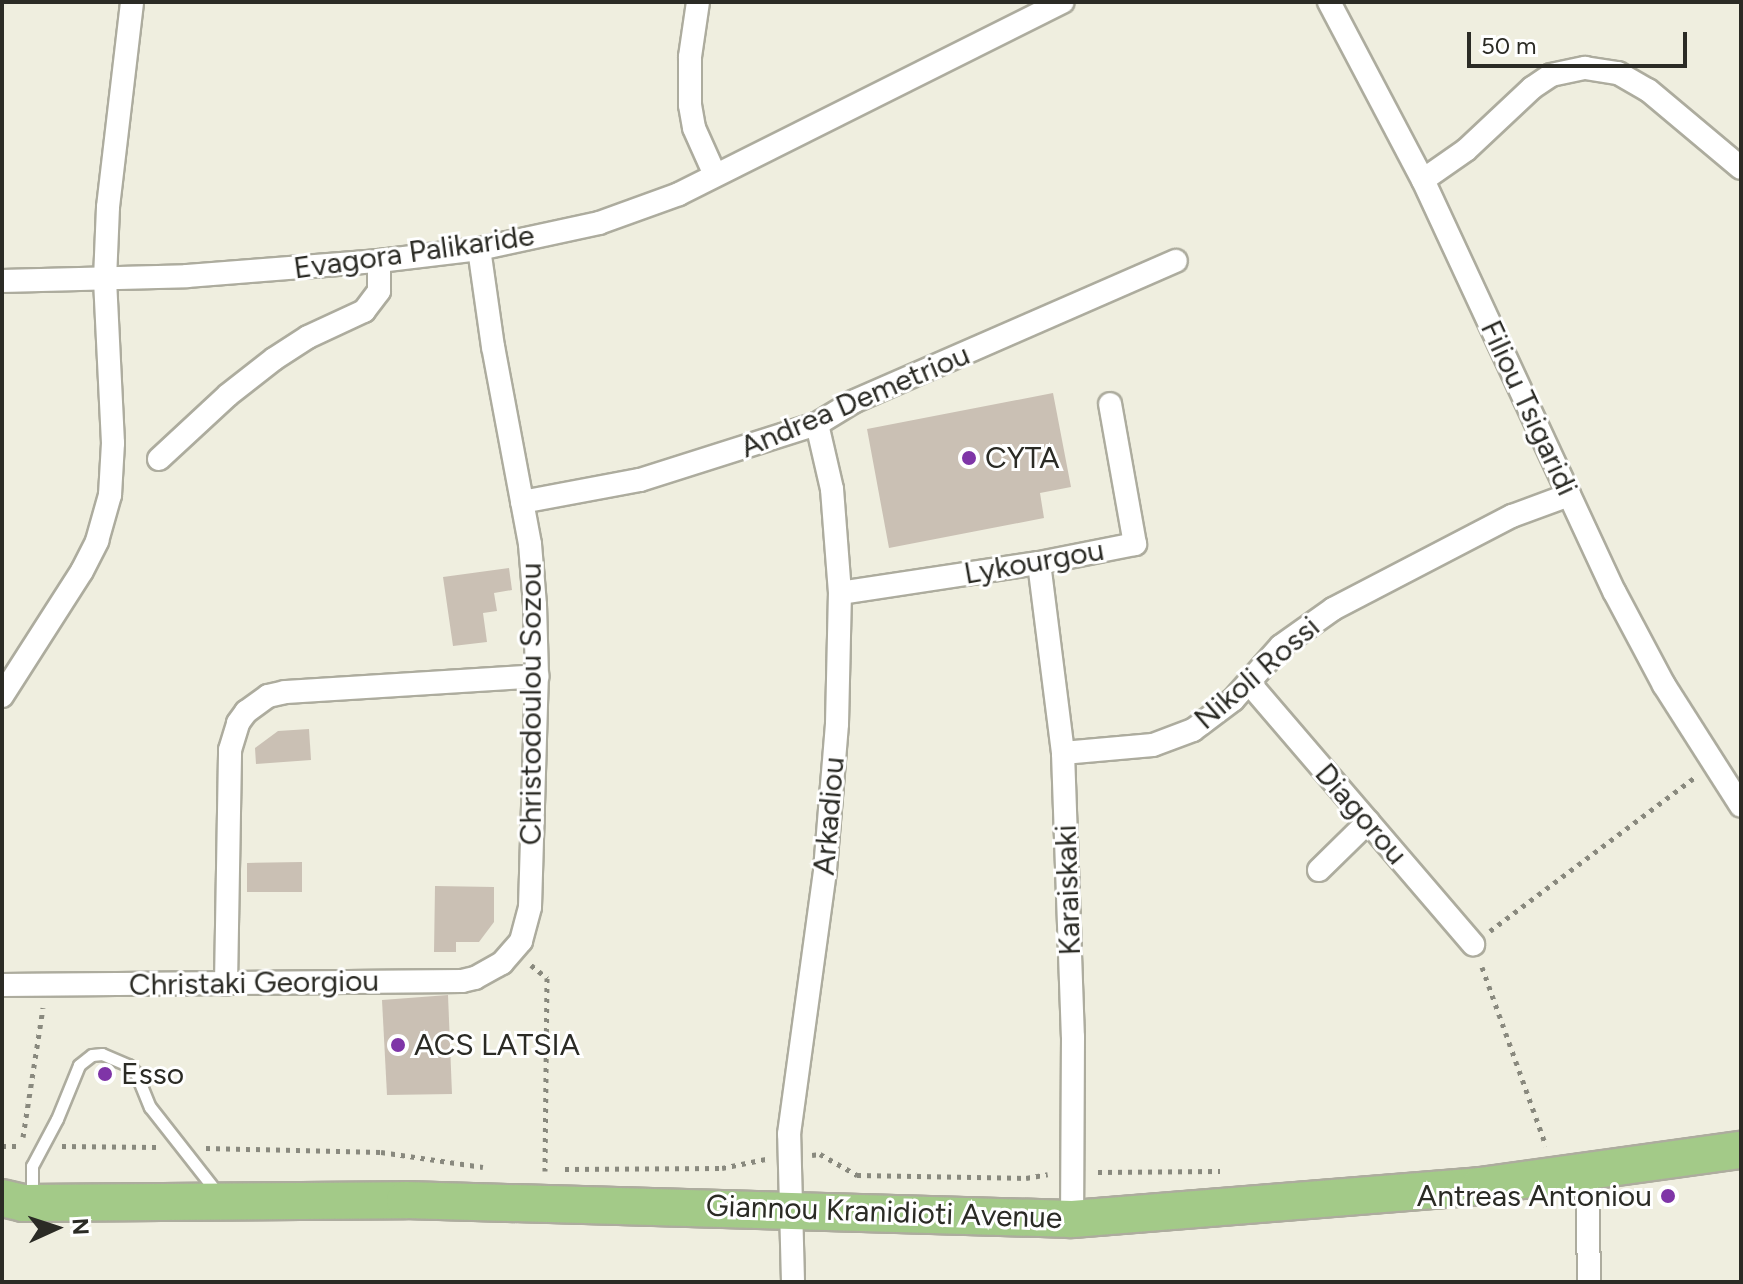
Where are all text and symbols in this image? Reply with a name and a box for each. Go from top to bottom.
scale bar [1471,16,1691,66]
text: 50 m [1481,31,1537,60]
street label: Evagora Palikaride [291,217,537,287]
street label: Filiou Tsigaridi [1473,315,1585,501]
street label: Andrea Demetriou [735,336,975,466]
place label: CYTA [985,440,1060,476]
marker: CYTA [960,449,978,467]
street label: Lykourgou [961,532,1107,592]
street label: Christodoulou Sozou [513,563,549,845]
street label: Nikoli Rossi [1187,609,1327,737]
street label: Arkadiou [806,755,852,877]
street label: Diagorou [1307,756,1415,872]
street label: Karaiskaki [1048,824,1088,956]
street label: Christaki Georgiou [129,963,379,1003]
place label: ACS LATSIA [414,1027,580,1063]
marker: ACS LATSIA [389,1036,407,1054]
place label: Esso [121,1056,184,1092]
marker: Esso [96,1065,114,1083]
place label: Antreas Antoniou [1417,1178,1652,1214]
marker: Antreas Antoniou [1659,1187,1677,1205]
north arrow [16,1188,96,1268]
street label: Giannou Kranidioti Avenue [705,1188,1063,1236]
text: N [67,1218,94,1236]

